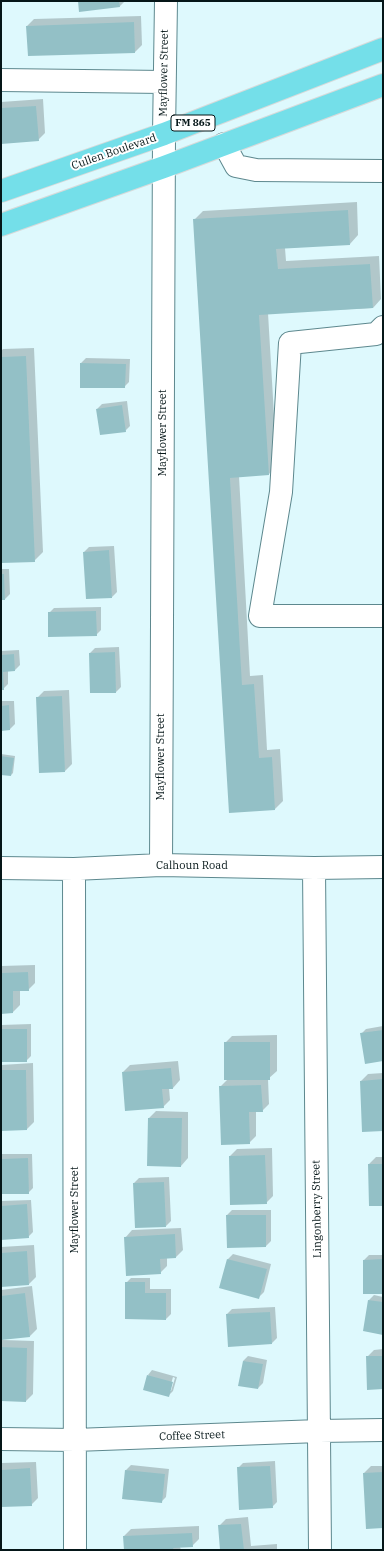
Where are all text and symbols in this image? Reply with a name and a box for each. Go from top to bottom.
street label: Mayflower Street [157,29,171,117]
road number: FM 865 [171,115,215,131]
street label: Cullen Boulevard [70,131,158,173]
street label: Mayflower Street [156,389,170,477]
street label: Mayflower Street [154,713,168,801]
street label: Calhoun Road [156,859,228,873]
street label: Lingonberry Street [310,1160,324,1258]
street label: Mayflower Street [68,1166,82,1254]
street label: Coffee Street [159,1428,225,1444]

